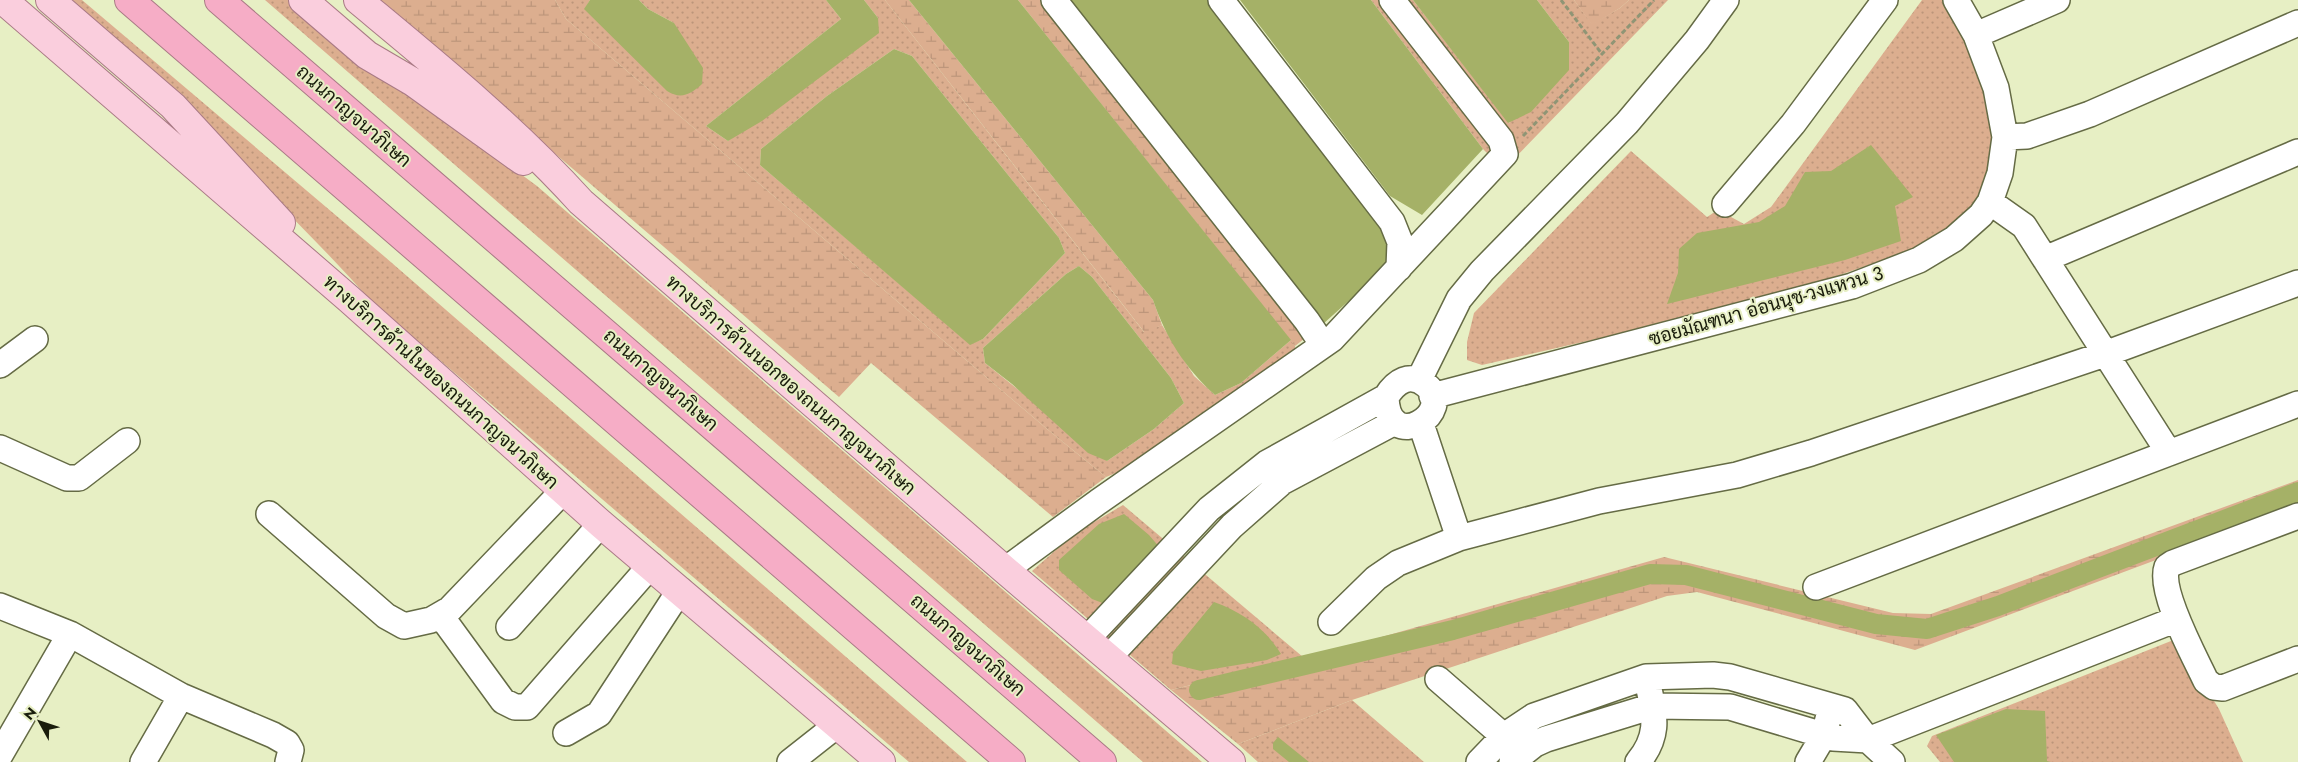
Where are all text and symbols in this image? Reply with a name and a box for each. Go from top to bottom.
street label: ถนนกาญจนาภิเษก [291,58,417,174]
street label: ซอยมัณฑนา อ่อนนุช-วงแหวน 3 [1645,260,1887,352]
street label: ทางบริการด้านในของถนนกาญจนาภิเษก [317,269,565,495]
street label: ทางบริการด้านนอกของถนนกาญจนาภิเษก [660,269,922,501]
street label: ถนนกาญจนาภิเษก [598,322,724,438]
street label: ถนนกาญจนาภิเษก [905,587,1031,703]
north arrow [15,697,65,747]
text: N [19,703,41,724]

